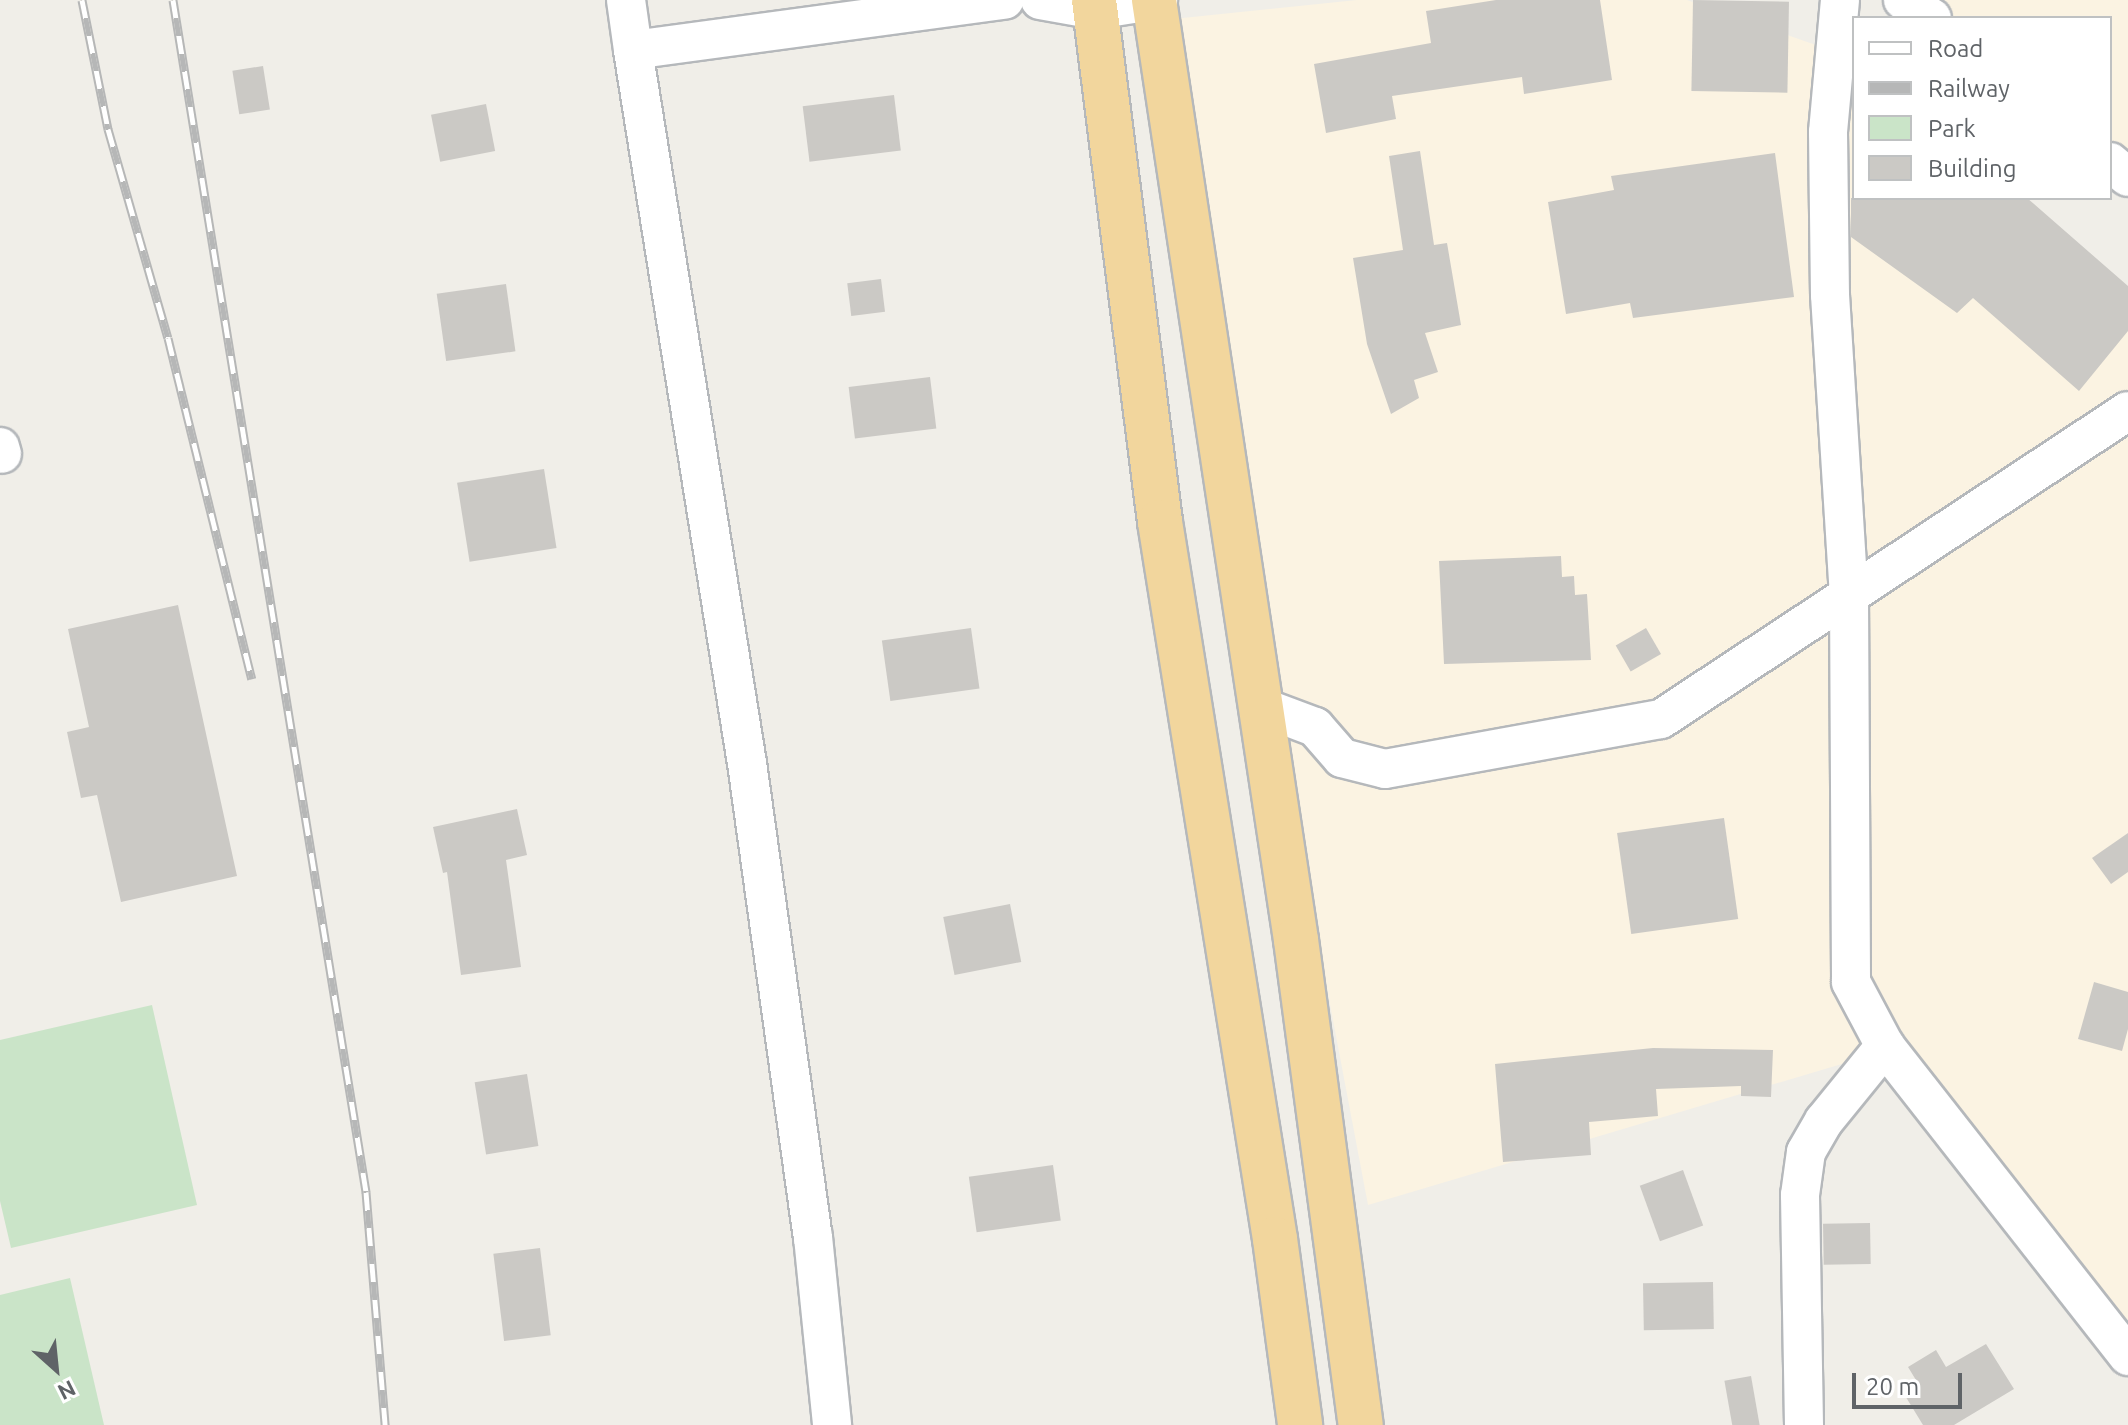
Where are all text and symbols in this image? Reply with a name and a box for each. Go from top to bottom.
legend [1852,16,2112,200]
text: Road [1928,35,1983,62]
text: Railway [1928,75,2010,102]
text: Park [1928,115,1976,142]
text: Building [1928,155,2016,182]
north arrow [16,1329,96,1409]
scale bar [1856,1357,1966,1407]
text: 20 m [1866,1373,1919,1400]
text: N [54,1376,80,1406]

